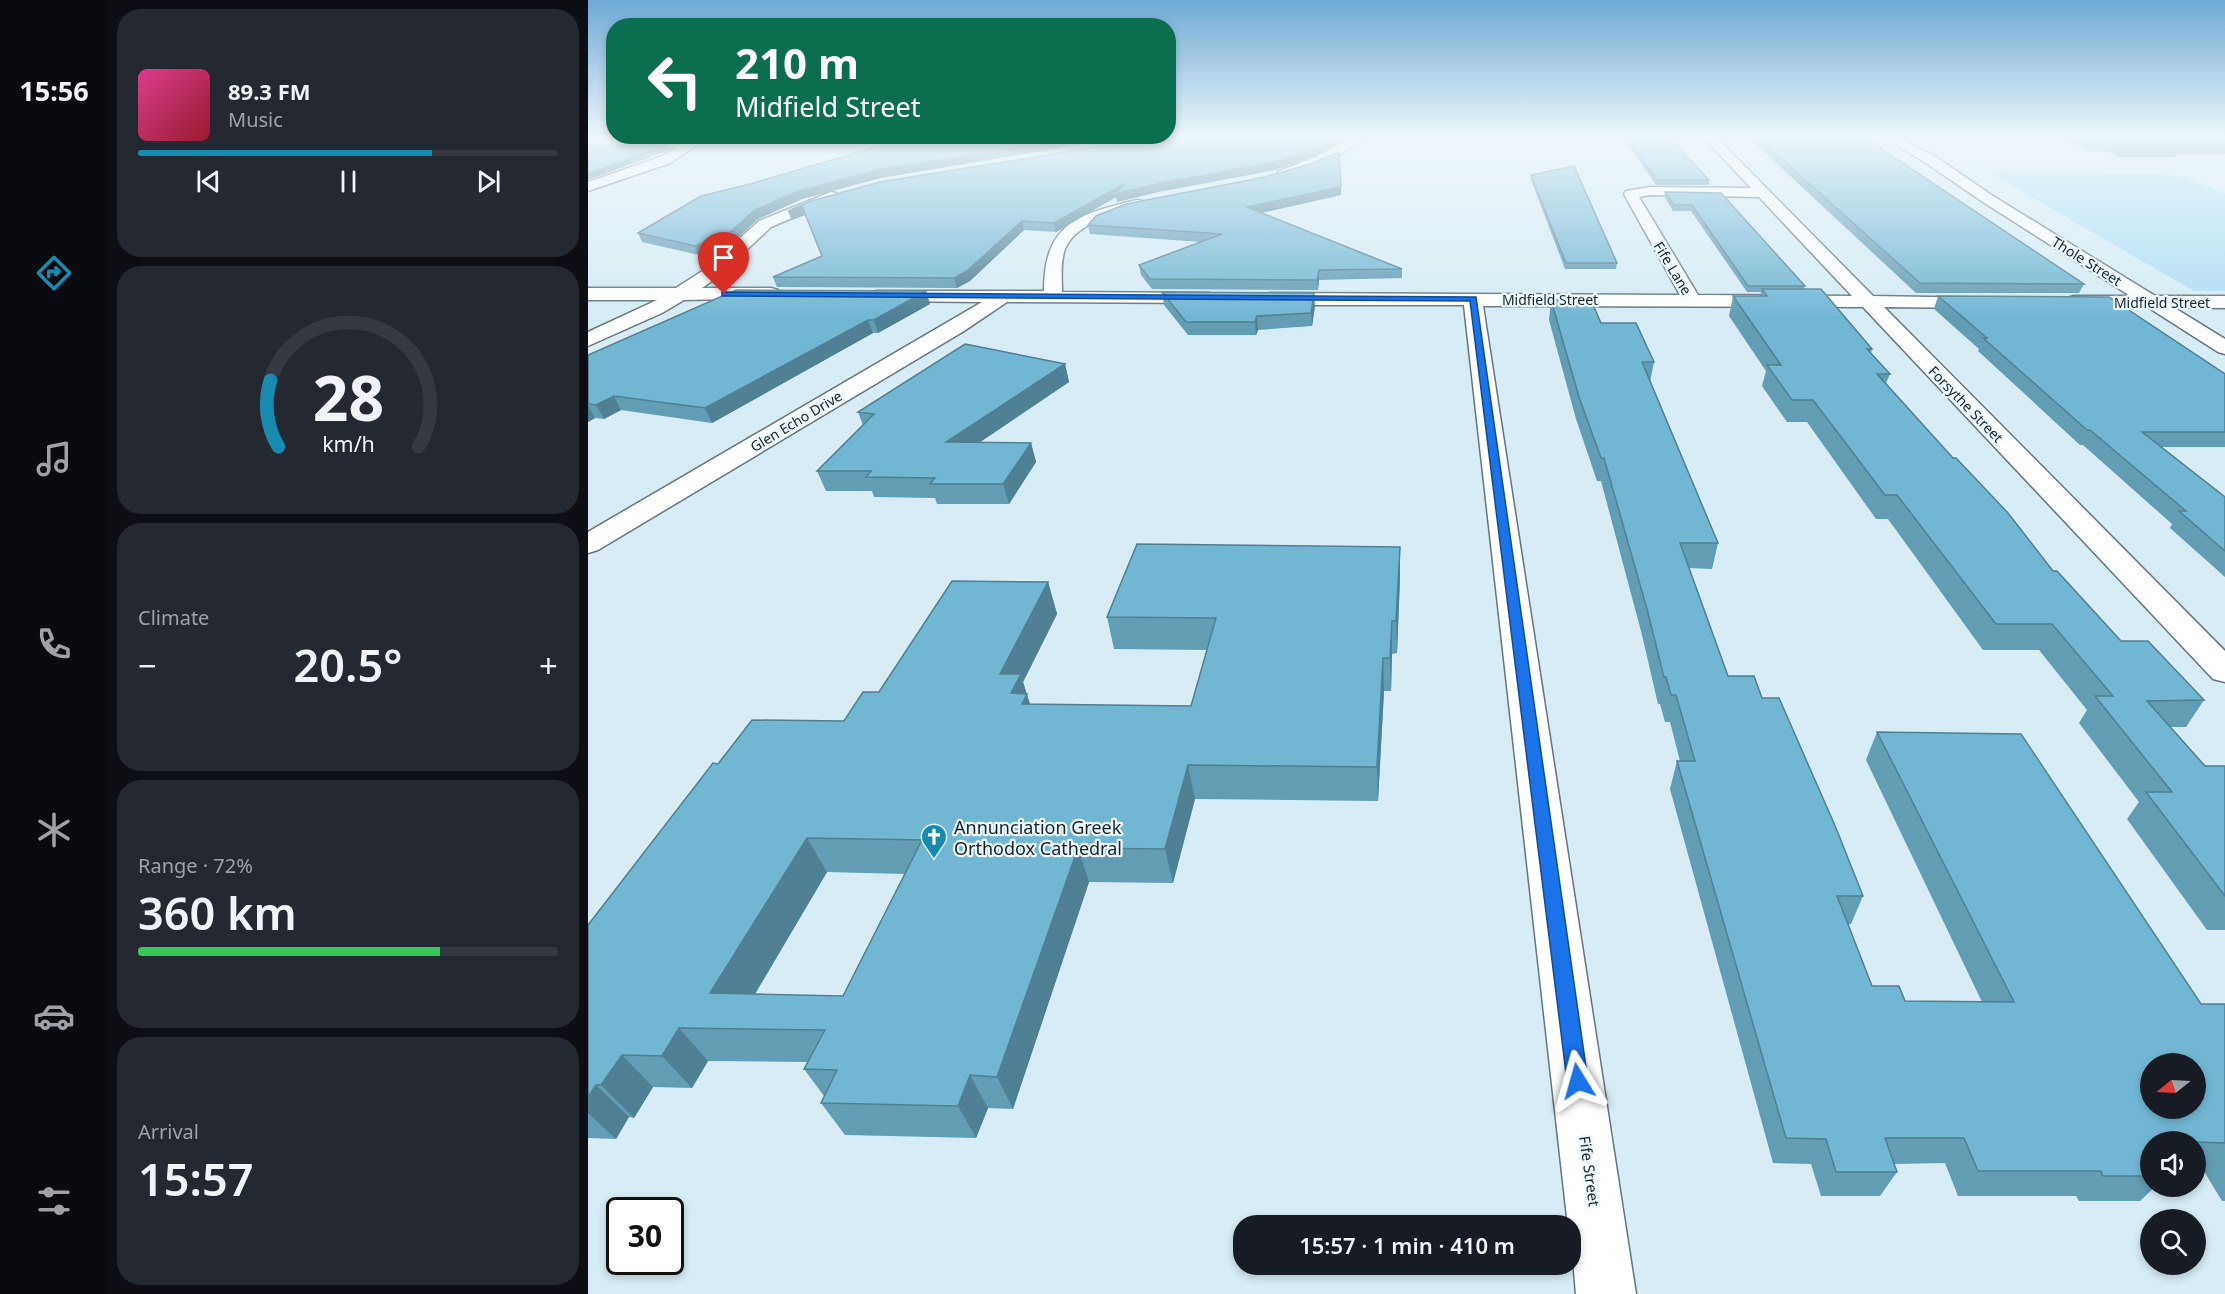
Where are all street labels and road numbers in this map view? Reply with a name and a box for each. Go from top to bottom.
street label: Thole Street [2048,232,2126,290]
street label: Fife Lane [1650,238,1696,298]
street label: Midfield Street [1502,290,1598,309]
street label: Midfield Street [2114,293,2210,312]
street label: Forsythe Street [1925,362,2007,446]
street label: Glen Echo Drive [747,386,845,456]
street label: Fife Street [1575,1134,1605,1208]

